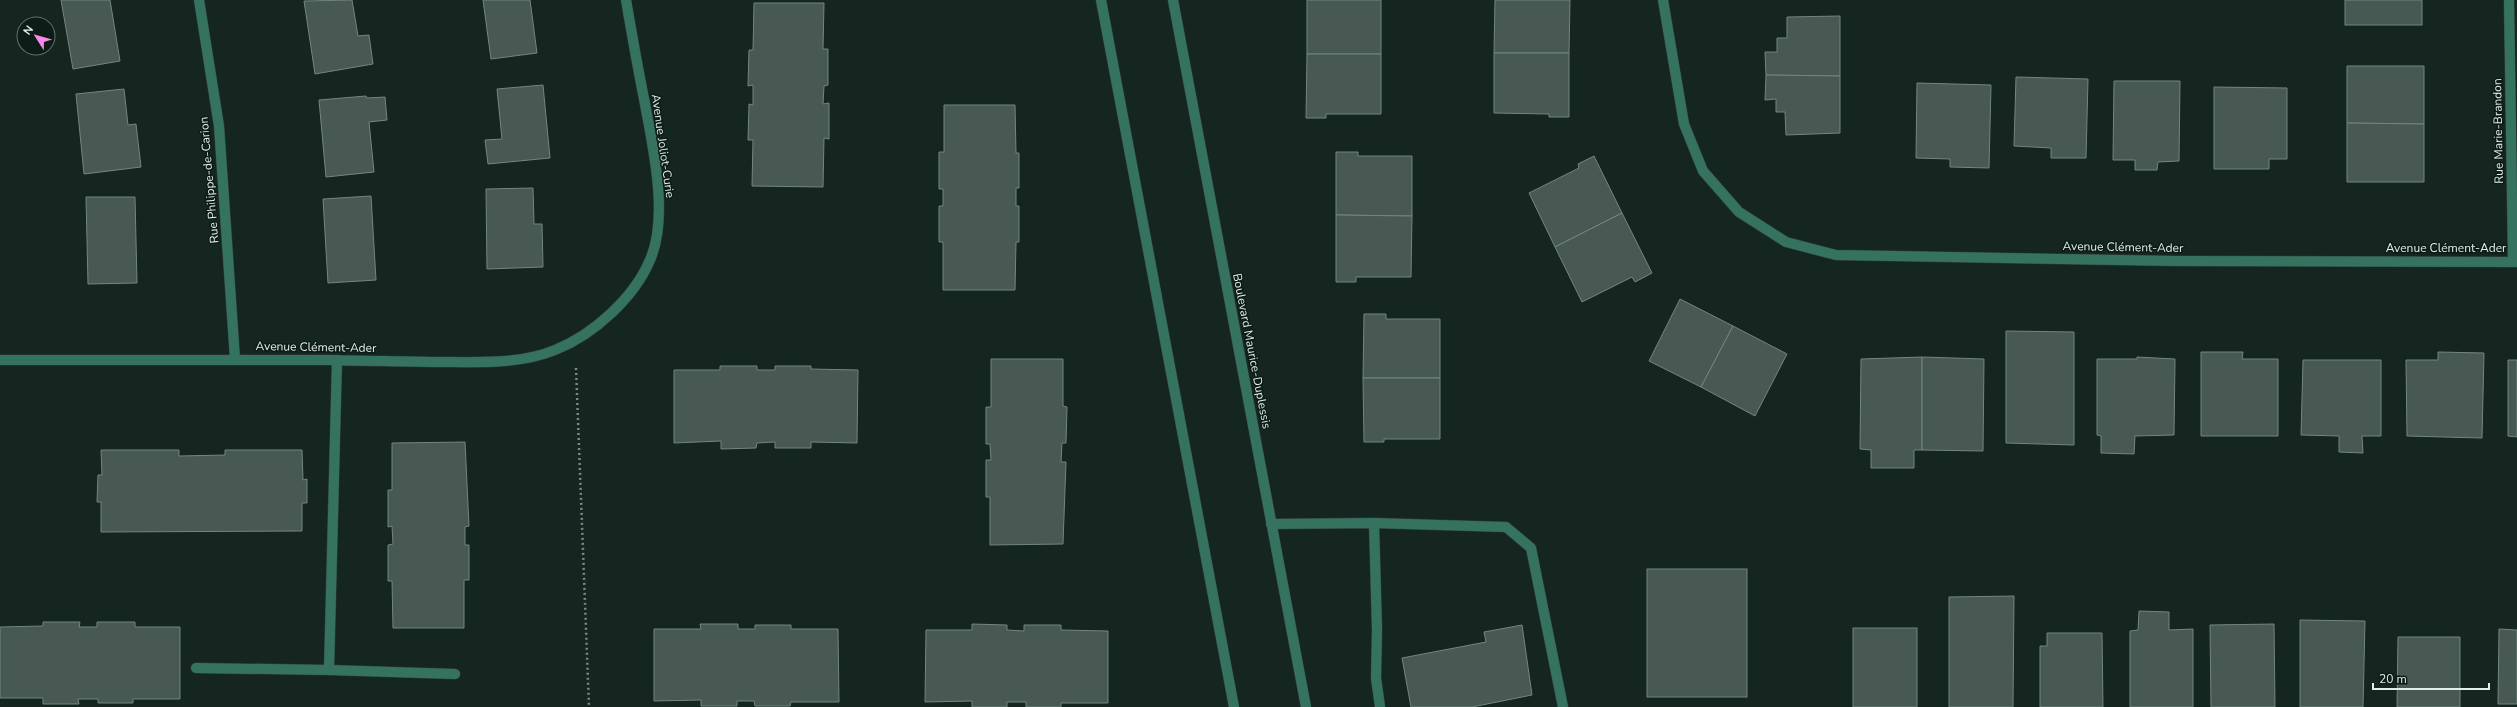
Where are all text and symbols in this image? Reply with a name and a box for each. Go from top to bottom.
north arrow [16,16,56,56]
text: N [20,22,37,38]
street label: Rue Marie-Brandon [2489,78,2507,184]
street label: Avenue Joliot-Curie [648,93,678,199]
street label: Rue Philippe-de-Carion [195,116,223,244]
street label: Avenue Clément-Ader [2063,238,2184,256]
street label: Avenue Clément-Ader [2386,240,2507,256]
street label: Boulevard Maurice-Duplessis [1229,272,1275,430]
street label: Avenue Clément-Ader [256,338,377,356]
scale bar [2373,665,2489,691]
text: 20 m [2379,671,2407,687]

